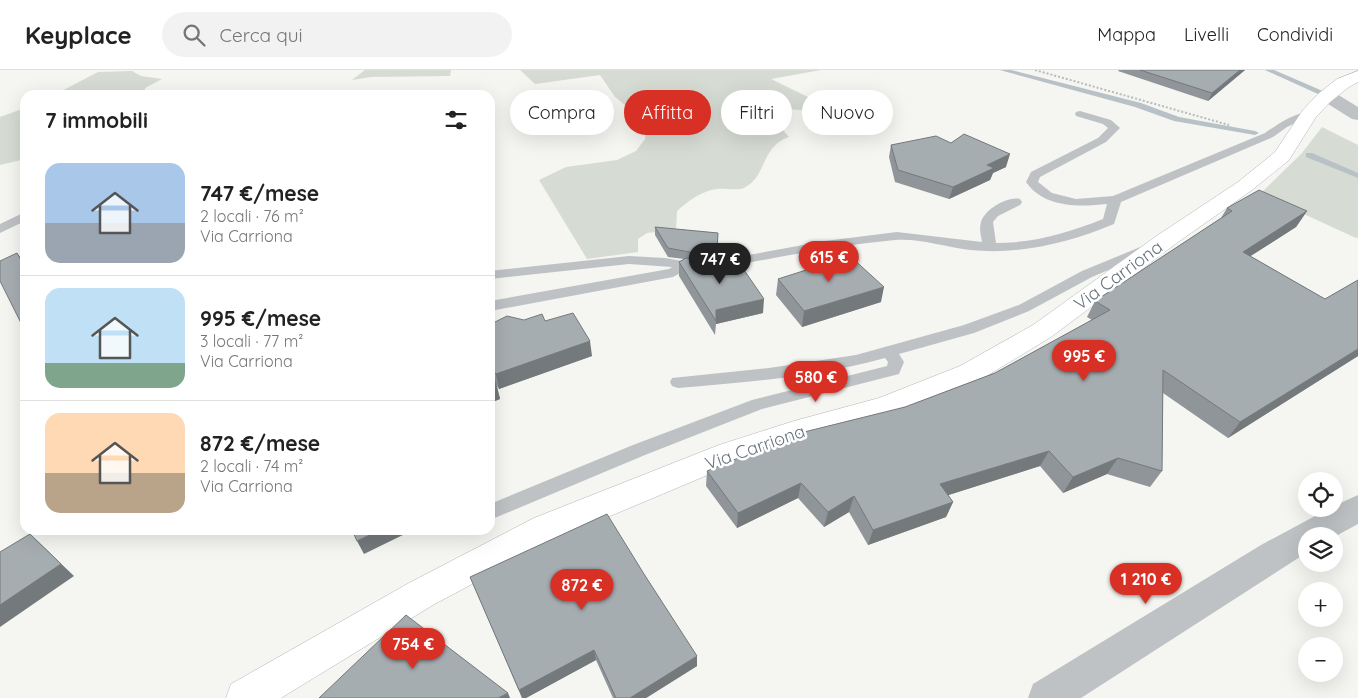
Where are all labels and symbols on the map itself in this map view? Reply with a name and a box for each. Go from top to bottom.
street label: Via Carriona [1069,235,1167,315]
pin: 615 € [794,240,864,283]
pin: 747 € [685,242,755,285]
pin: 995 € [1049,340,1119,382]
pin: 580 € [781,360,851,403]
street label: Via Carriona [702,419,808,475]
pin: 1 210 € [1100,562,1192,605]
pin: 872 € [547,568,617,611]
pin: 754 € [378,628,448,670]

